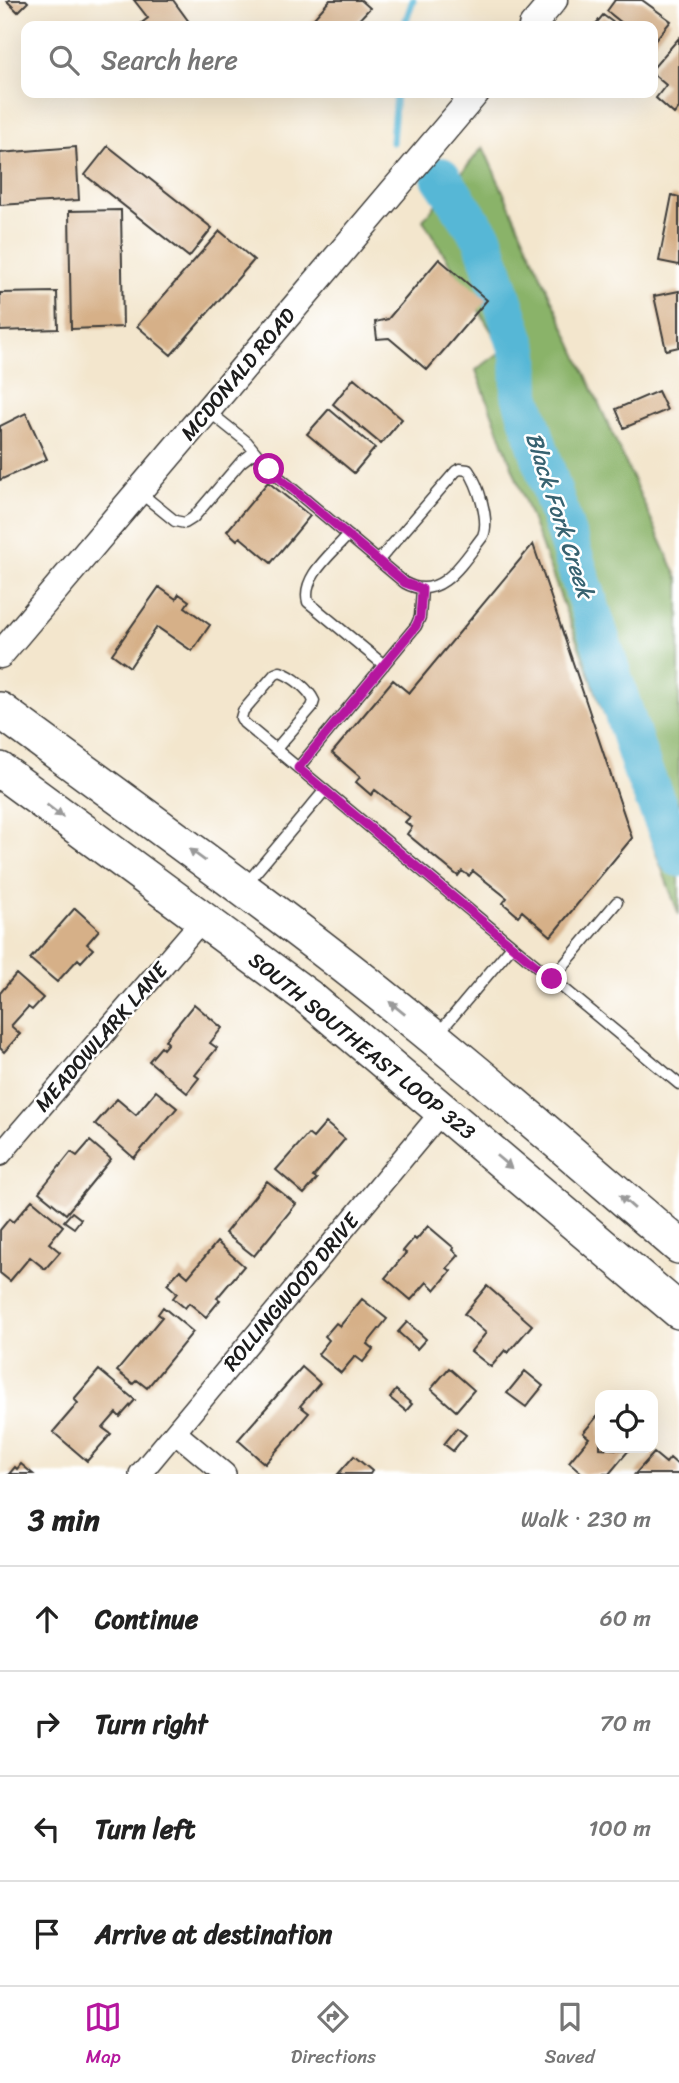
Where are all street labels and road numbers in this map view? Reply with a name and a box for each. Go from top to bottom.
street label: MCDONALD ROAD [170,298,306,449]
street label: SOUTH SOUTHEAST LOOP 323 [240,942,485,1150]
street label: MEADOWLARK LANE [25,952,178,1121]
street label: ROLLINGWOOD DRIVE [213,1203,370,1380]

